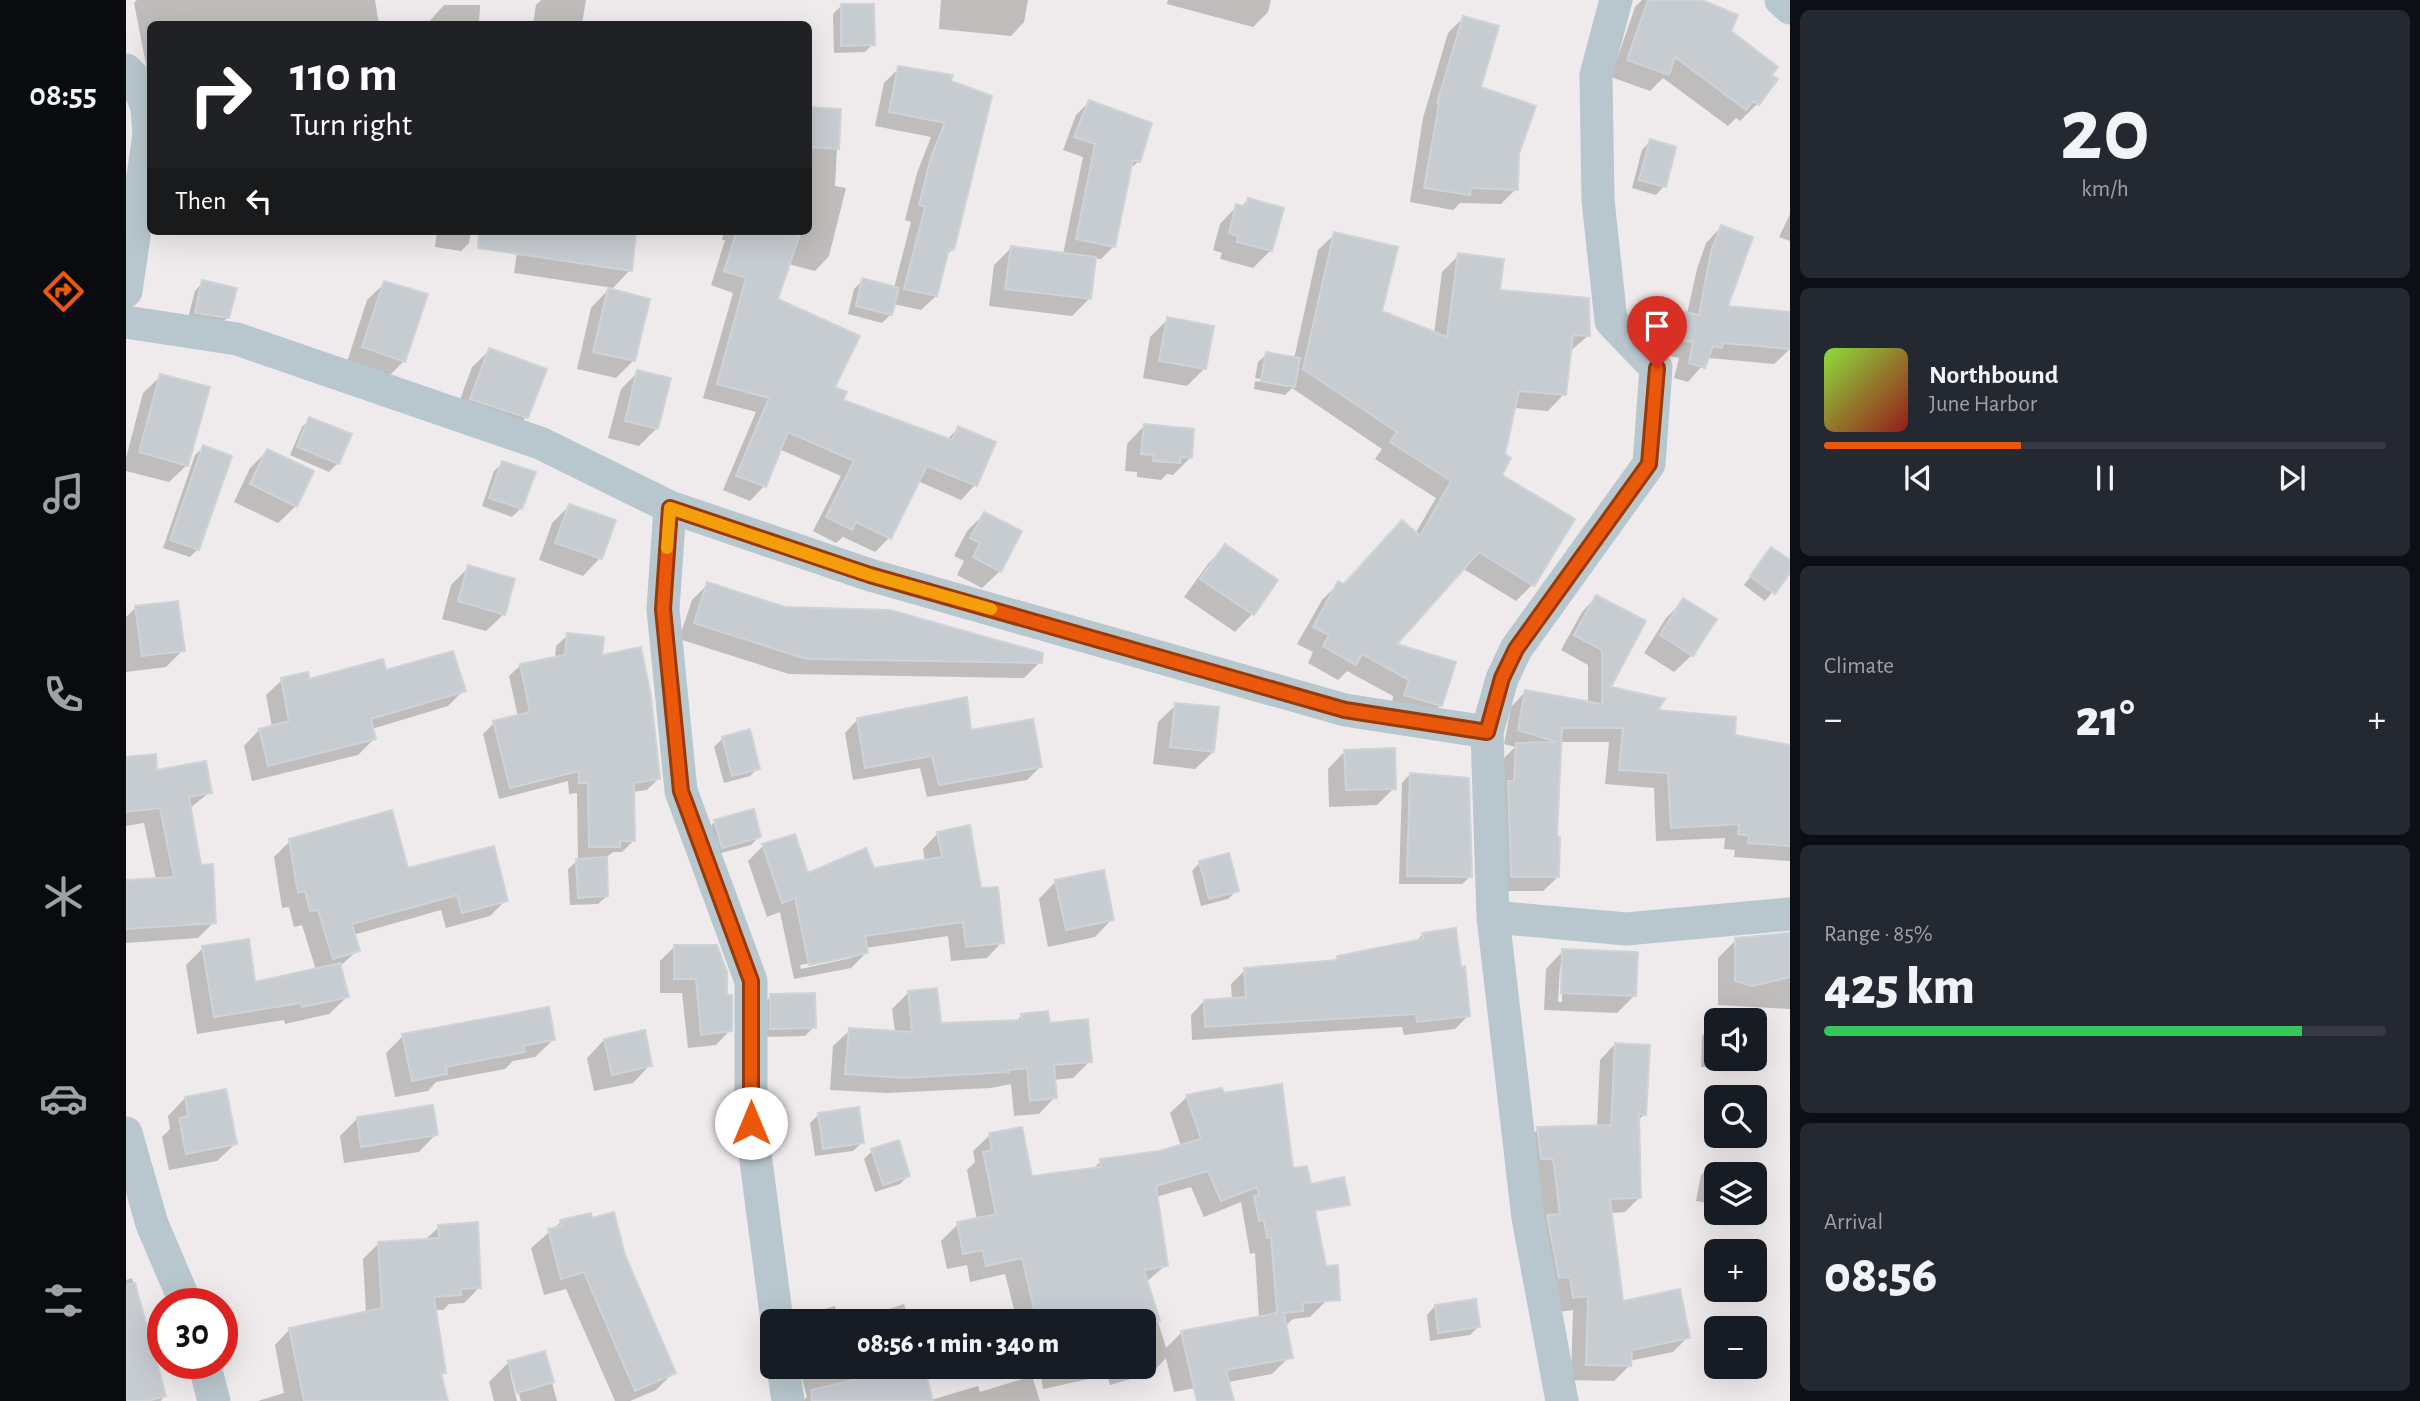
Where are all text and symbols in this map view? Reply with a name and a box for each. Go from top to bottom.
icon: right [175,49,266,140]
text: 110 m [290,51,398,100]
text: 08:55 [29,79,97,111]
text: 20 [2060,85,2150,176]
text: Turn right [290,109,412,141]
text: km/h [2081,178,2129,201]
icon: left [240,182,278,220]
text: Then [175,188,226,214]
icon: directions [39,267,88,316]
pin [1627,296,1687,368]
icon: arrive [1638,307,1676,345]
text: Northbound [1929,362,2058,388]
text: June Harbor [1929,393,2037,416]
icon: previous [1899,459,1937,497]
icon: pause [2086,459,2124,497]
icon: next [2273,459,2311,497]
icon: music [39,469,88,518]
text: Climate [1824,655,1894,678]
icon: phone [39,670,88,719]
text: 21° [2075,693,2135,745]
text: − [1824,701,1842,739]
text: + [2368,701,2386,739]
icon: climate [39,872,88,921]
text: Range · 85% [1824,923,1933,946]
text: 425 km [1824,961,1975,1013]
map controls [1704,1008,1767,1379]
button: sound [1704,1008,1767,1071]
icon: car [39,1074,88,1123]
button: search [1704,1085,1767,1148]
position arrow [714,1086,788,1160]
button: layers [1704,1162,1767,1225]
text: Arrival [1824,1211,1883,1234]
button: + [1704,1239,1767,1302]
text: 08:56 [1824,1249,1937,1301]
icon: filters [39,1276,88,1325]
speed limit sign: 30 [147,1288,238,1379]
button: − [1704,1316,1767,1379]
text: 08:56 · 1 min · 340 m [857,1331,1059,1357]

